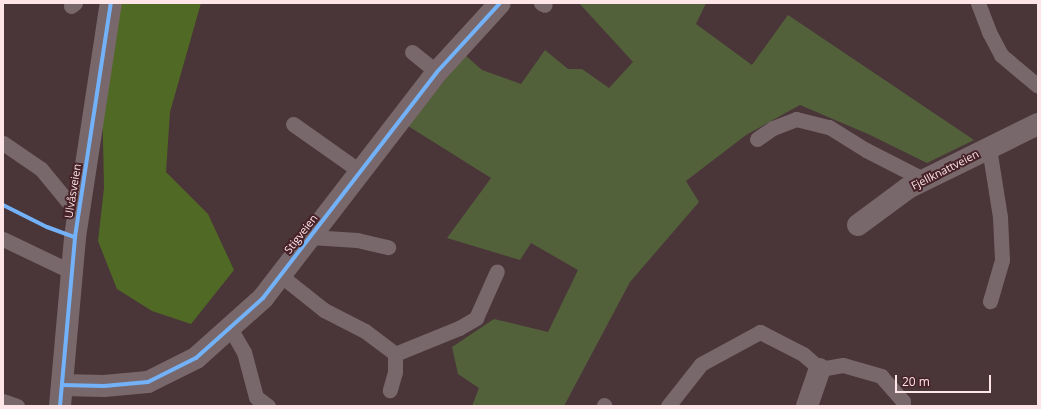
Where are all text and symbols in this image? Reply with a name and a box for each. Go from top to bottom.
street label: Fjellknattveien [909,147,981,193]
street label: Ulvåsveien [62,163,84,219]
street label: Stigveien [282,212,320,256]
scale bar [897,367,993,393]
text: 20 m [902,373,930,390]

